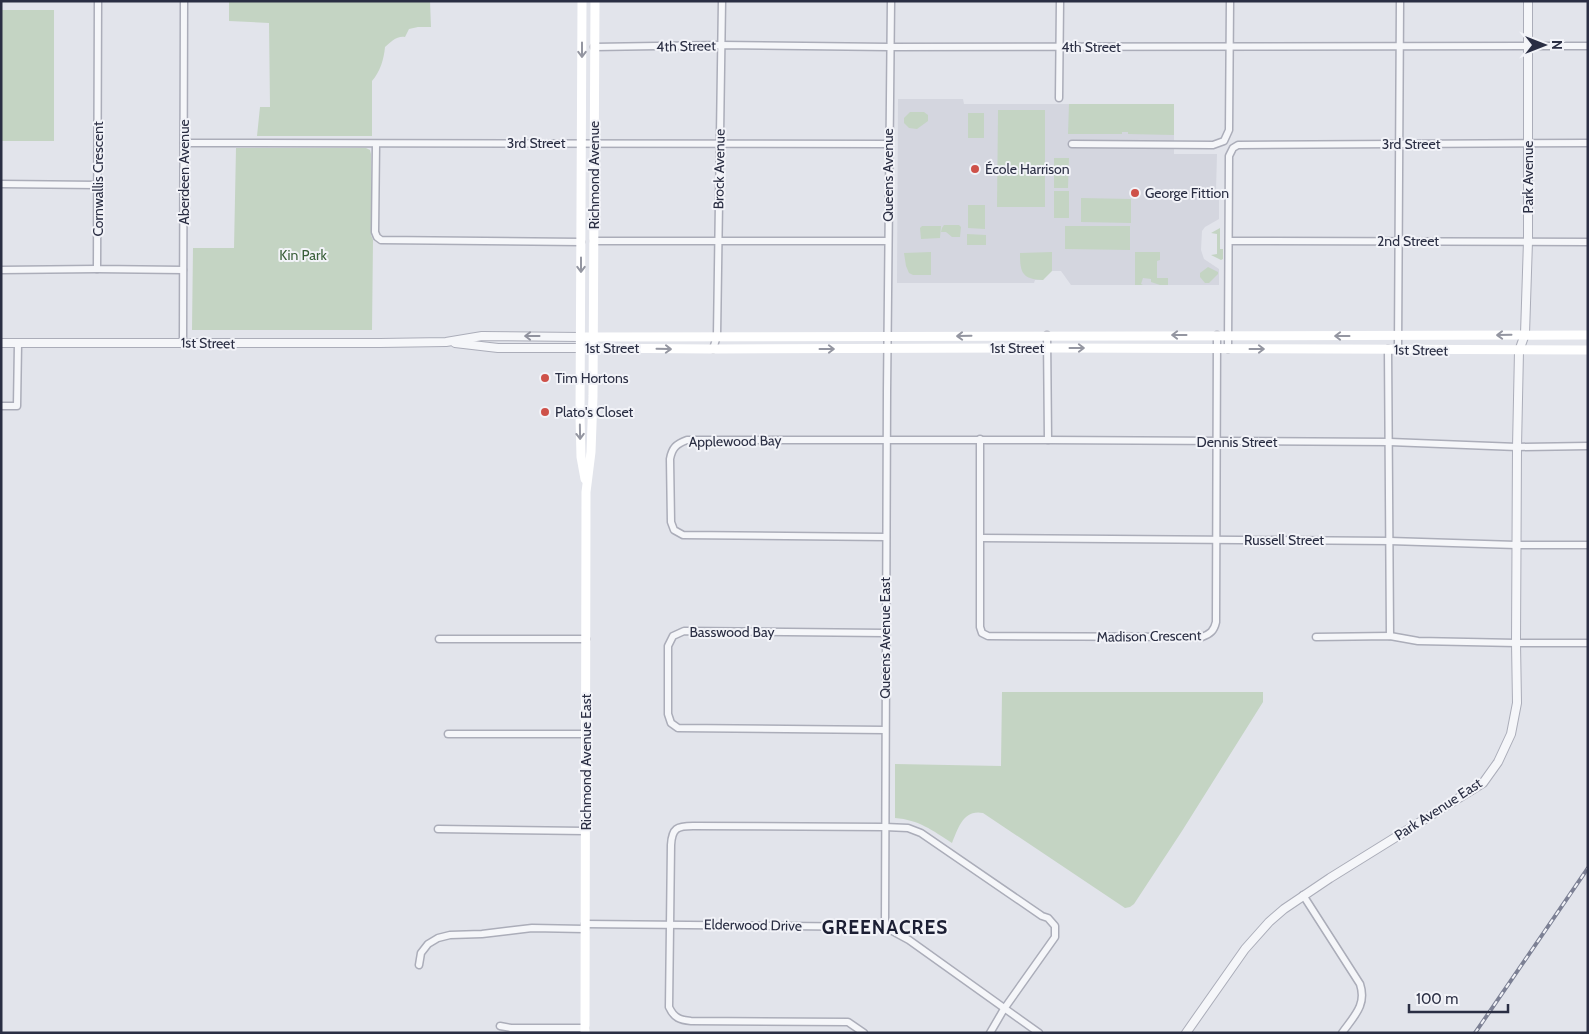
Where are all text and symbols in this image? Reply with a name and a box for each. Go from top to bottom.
north arrow [1519,20,1569,70]
street label: 4th Street [656,36,716,56]
street label: 4th Street [1061,38,1121,56]
text: N [1548,40,1566,50]
one-way arrow [577,42,587,58]
street label: Aberdeen Avenue [175,119,193,225]
street label: Cornwallis Crescent [89,121,107,237]
street label: Richmond Avenue [585,121,603,229]
street label: Queens Avenue [879,128,897,222]
street label: Brock Avenue [709,129,729,209]
street label: 3rd Street [507,134,566,152]
street label: 3rd Street [1382,135,1441,153]
street label: Park Avenue [1519,141,1537,213]
place label: École Harrison [985,160,1070,178]
marker: École Harrison [969,163,981,175]
place label: George Fittion [1145,184,1229,202]
marker: George Fittion [1129,187,1141,199]
street label: 2nd Street [1377,232,1439,250]
park label: Kin Park [279,246,327,264]
one-way arrow [576,256,586,273]
one-way arrow [1171,330,1188,340]
one-way arrow [1496,330,1512,340]
one-way arrow [524,331,540,341]
one-way arrow [956,331,972,340]
one-way arrow [1334,331,1350,341]
street label: 1st Street [181,334,236,352]
street label: 1st Street [585,339,639,357]
street label: 1st Street [990,339,1044,357]
street label: 1st Street [1394,341,1449,359]
one-way arrow [1068,343,1085,353]
one-way arrow [656,344,672,353]
one-way arrow [818,344,835,354]
one-way arrow [1248,344,1265,354]
place label: Tim Hortons [555,369,629,387]
marker: Tim Hortons [539,372,551,384]
place label: Plato's Closet [555,403,634,421]
marker: Plato's Closet [539,406,551,418]
one-way arrow [576,423,585,439]
street label: Applewood Bay [688,431,782,451]
street label: Dennis Street [1197,433,1278,451]
street label: Russell Street [1244,531,1324,549]
street label: Queens Avenue East [876,577,894,699]
street label: Basswood Bay [690,623,774,641]
street label: Madison Crescent [1096,626,1202,646]
street label: Richmond Avenue East [577,693,595,830]
street label: Park Avenue East [1391,774,1485,844]
street label: Elderwood Drive [704,915,802,935]
district label: GREENACRES [822,916,948,939]
scale bar [1409,982,1508,1014]
text: 100 m [1416,990,1458,1008]

